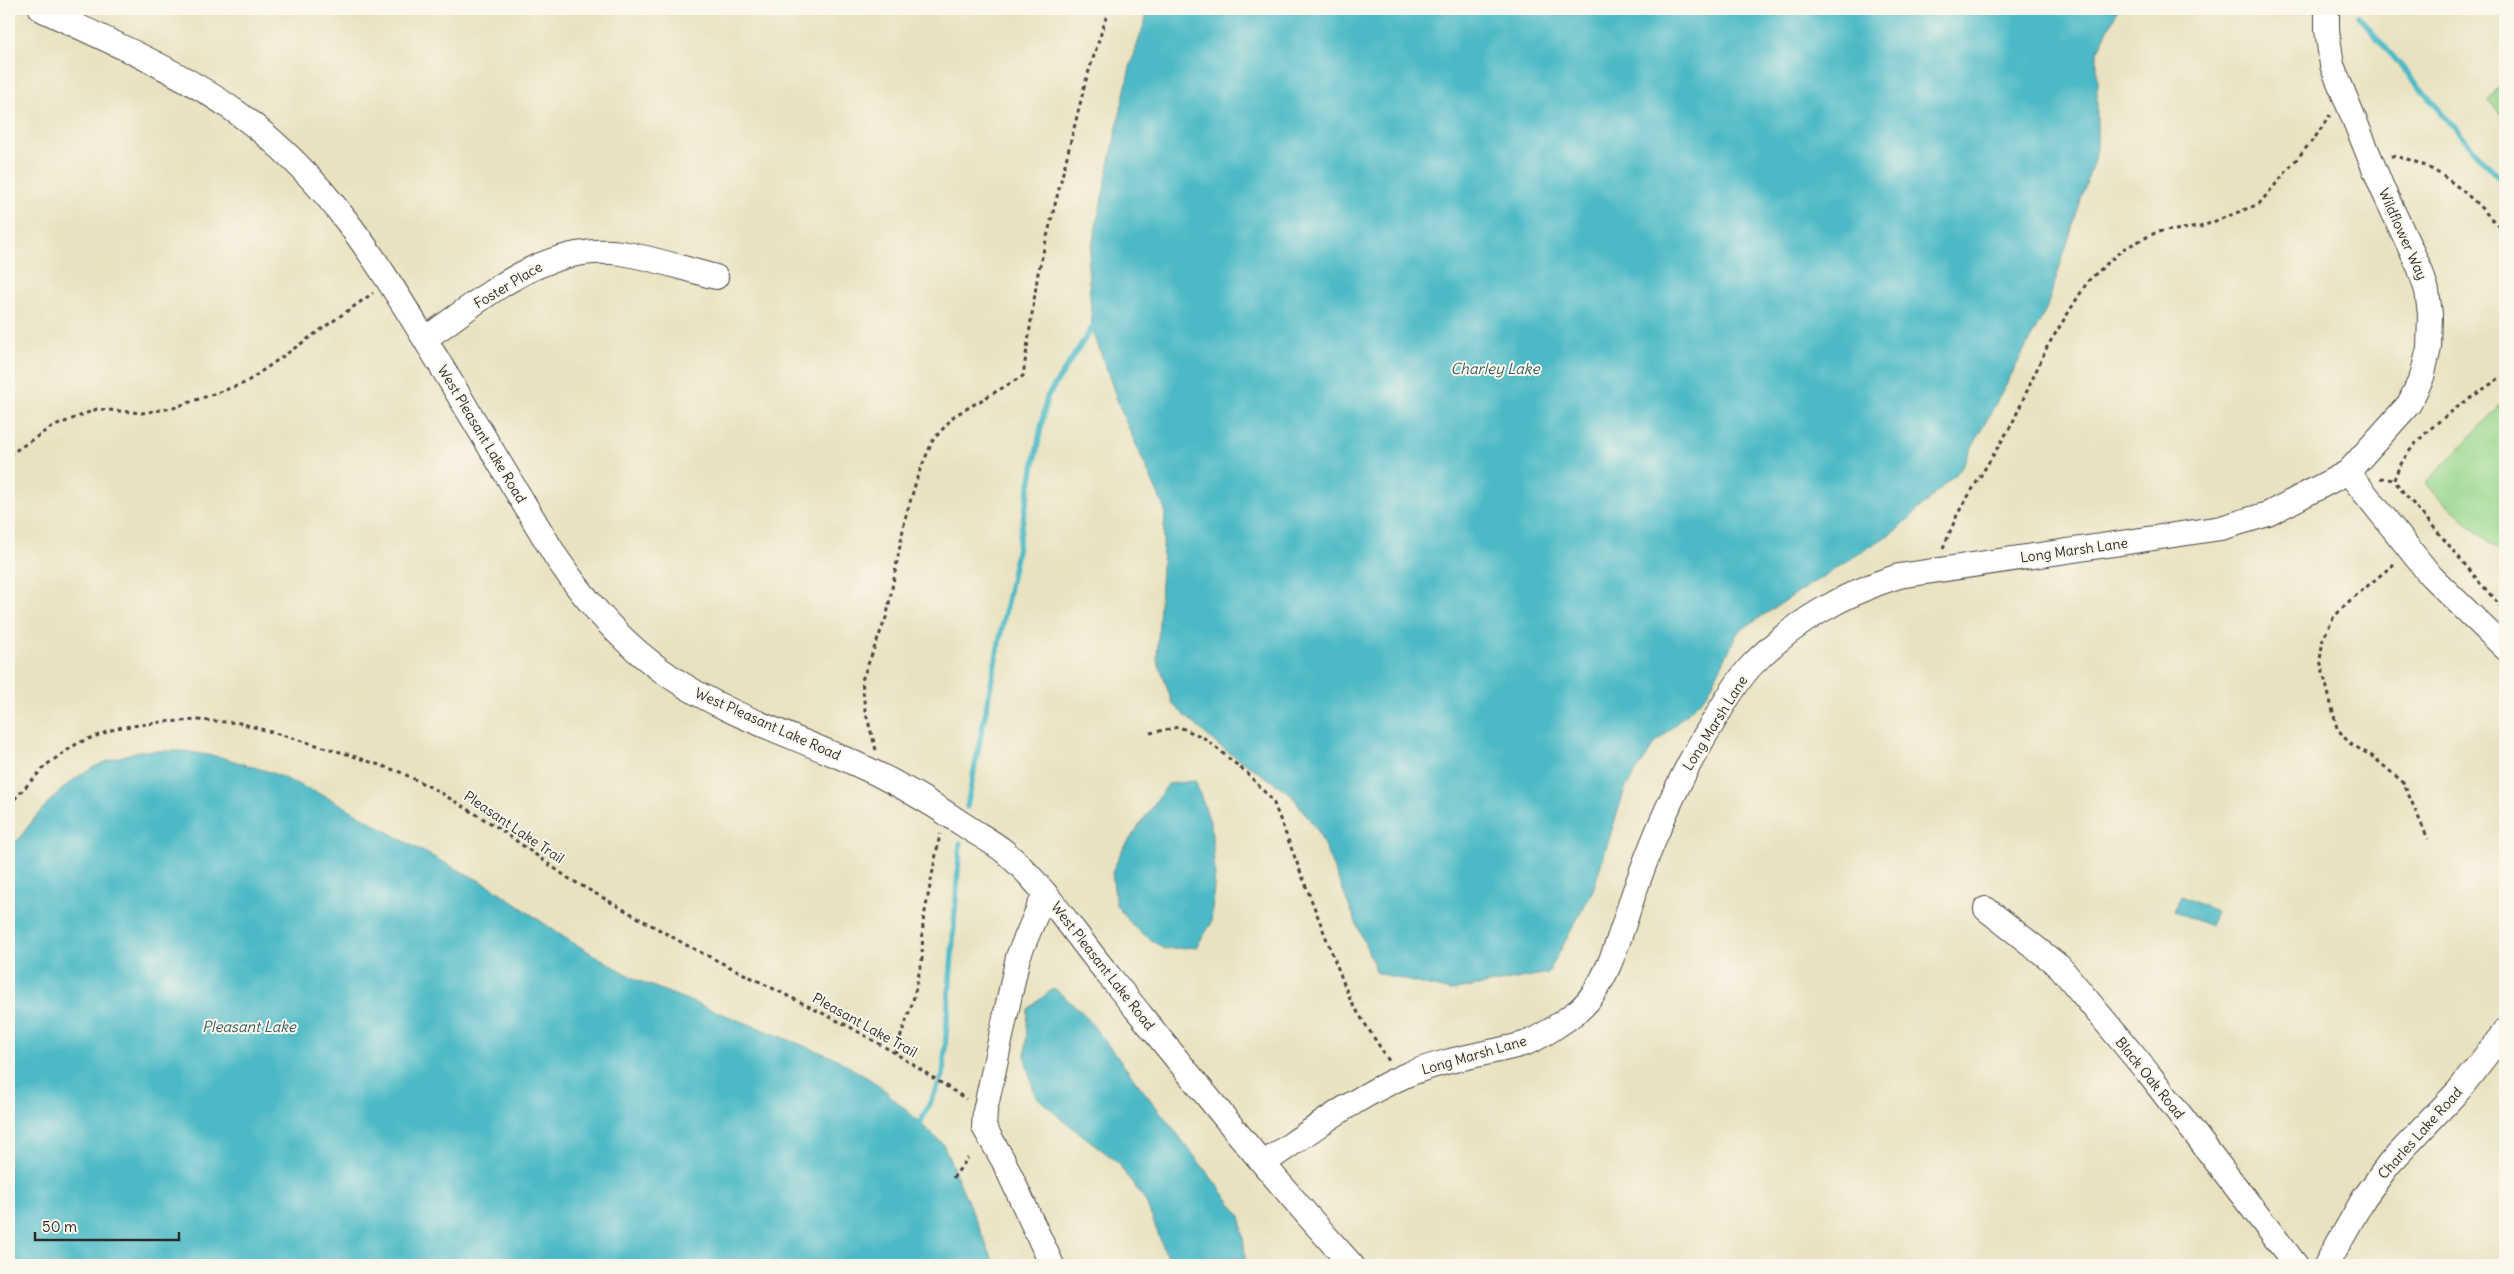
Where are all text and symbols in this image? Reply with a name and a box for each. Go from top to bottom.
street label: Wildflower Way [2375,185,2431,283]
street label: Foster Place [471,258,545,312]
water label: Charley Lake [1451,359,1540,378]
street label: West Pleasant Lake Road [434,362,530,506]
street label: Long Marsh Lane [2019,534,2129,566]
street label: Long Marsh Lane [1679,672,1751,774]
street label: West Pleasant Lake Road [692,684,844,764]
street label: Pleasant Lake Trail [460,787,568,867]
street label: West Pleasant Lake Road [1047,898,1159,1034]
street label: Pleasant Lake Trail [809,989,921,1061]
water label: Pleasant Lake [202,1017,297,1036]
street label: Long Marsh Lane [1419,1031,1529,1079]
street label: Black Oak Road [2112,1033,2188,1123]
street label: Charles Lake Road [2374,1083,2466,1183]
scale bar [35,1209,179,1241]
text: 50 m [42,1217,77,1236]

